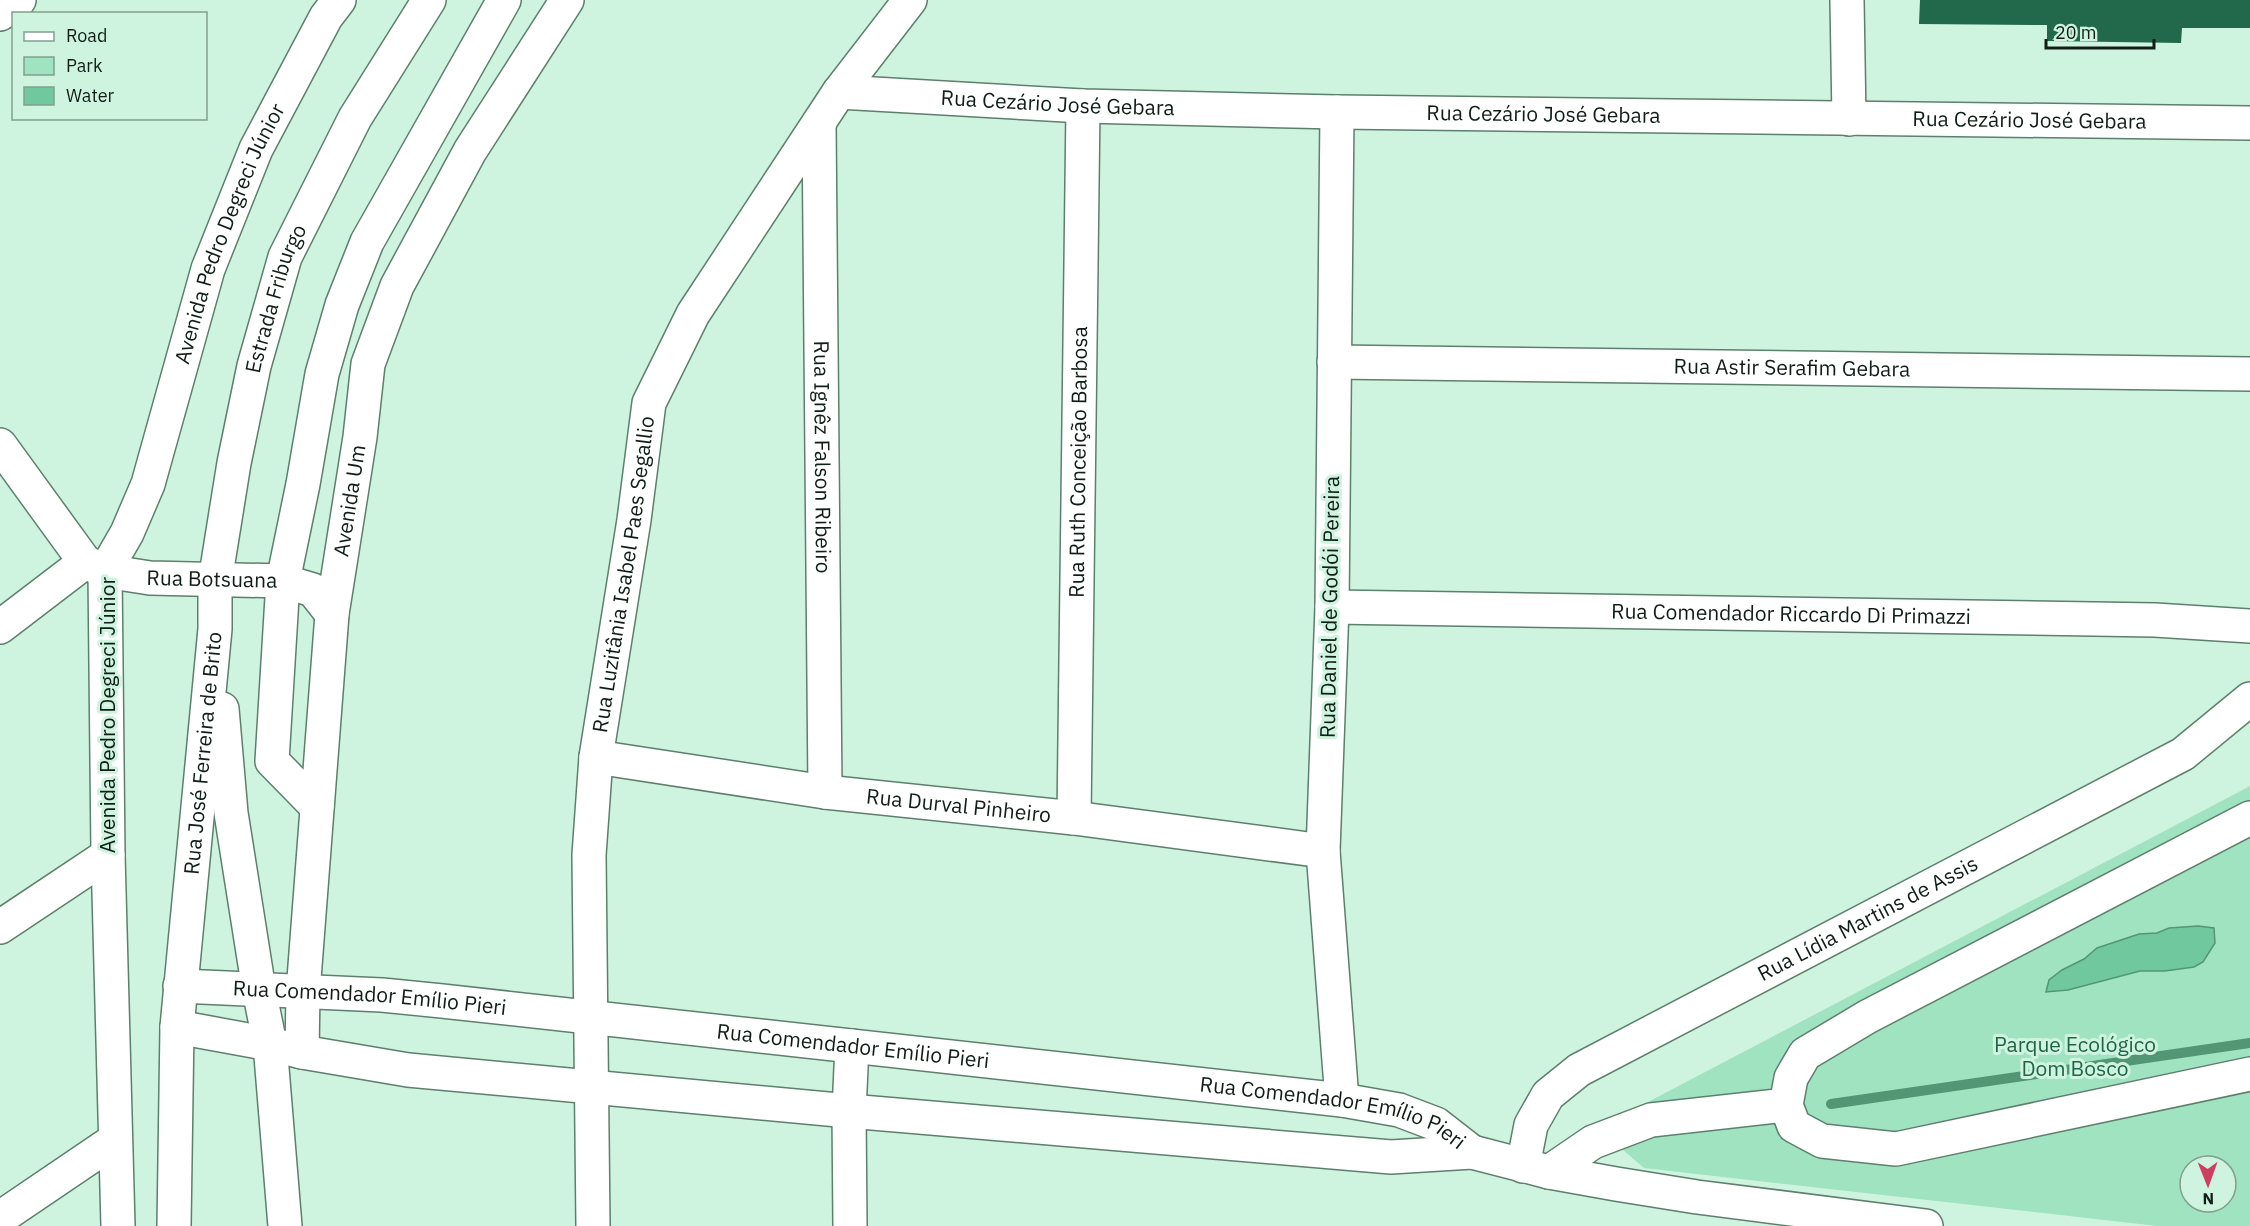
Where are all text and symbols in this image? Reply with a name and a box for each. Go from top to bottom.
legend [12,12,207,120]
scale bar [2046,12,2154,50]
text: 20 m [2055,21,2097,44]
text: Road [66,24,107,47]
text: Park [66,54,103,77]
street label: Rua Cezário José Gebara [940,83,1175,121]
text: Water [66,84,115,107]
street label: Avenida Pedro Degreci Júnior [167,98,291,367]
street label: Rua Cezário José Gebara [1426,98,1661,129]
street label: Rua Cezário José Gebara [1912,104,2147,135]
street label: Estrada Friburgo [238,219,312,376]
street label: Rua Ruth Conceição Barbosa [1062,326,1093,598]
street label: Rua Ignêz Falson Ribeiro [808,340,838,574]
street label: Rua Astir Serafim Gebara [1673,351,1910,383]
street label: Rua Luzitânia Isabel Paes Segallio [585,414,660,735]
street label: Avenida Um [326,442,372,558]
street label: Rua Daniel de Godói Pereira [1313,476,1345,738]
street label: Rua Botsuana [146,563,278,594]
street label: Avenida Pedro Degreci Júnior [93,576,121,853]
street label: Rua Comendador Riccardo Di Primazzi [1611,596,1971,630]
street label: Rua José Ferreira de Brito [177,630,228,876]
street label: Rua Durval Pinheiro [865,781,1052,829]
street label: Rua Lídia Martins de Assis [1752,849,1982,987]
street label: Rua Comendador Emílio Pieri [232,973,508,1021]
street label: Rua Comendador Emílio Pieri [715,1016,991,1074]
park label: Parque Ecológico Dom Bosco [1994,1030,2156,1082]
street label: Rua Comendador Emílio Pieri [1198,1069,1472,1155]
north arrow [2178,1154,2238,1214]
text: N [2202,1189,2214,1209]

